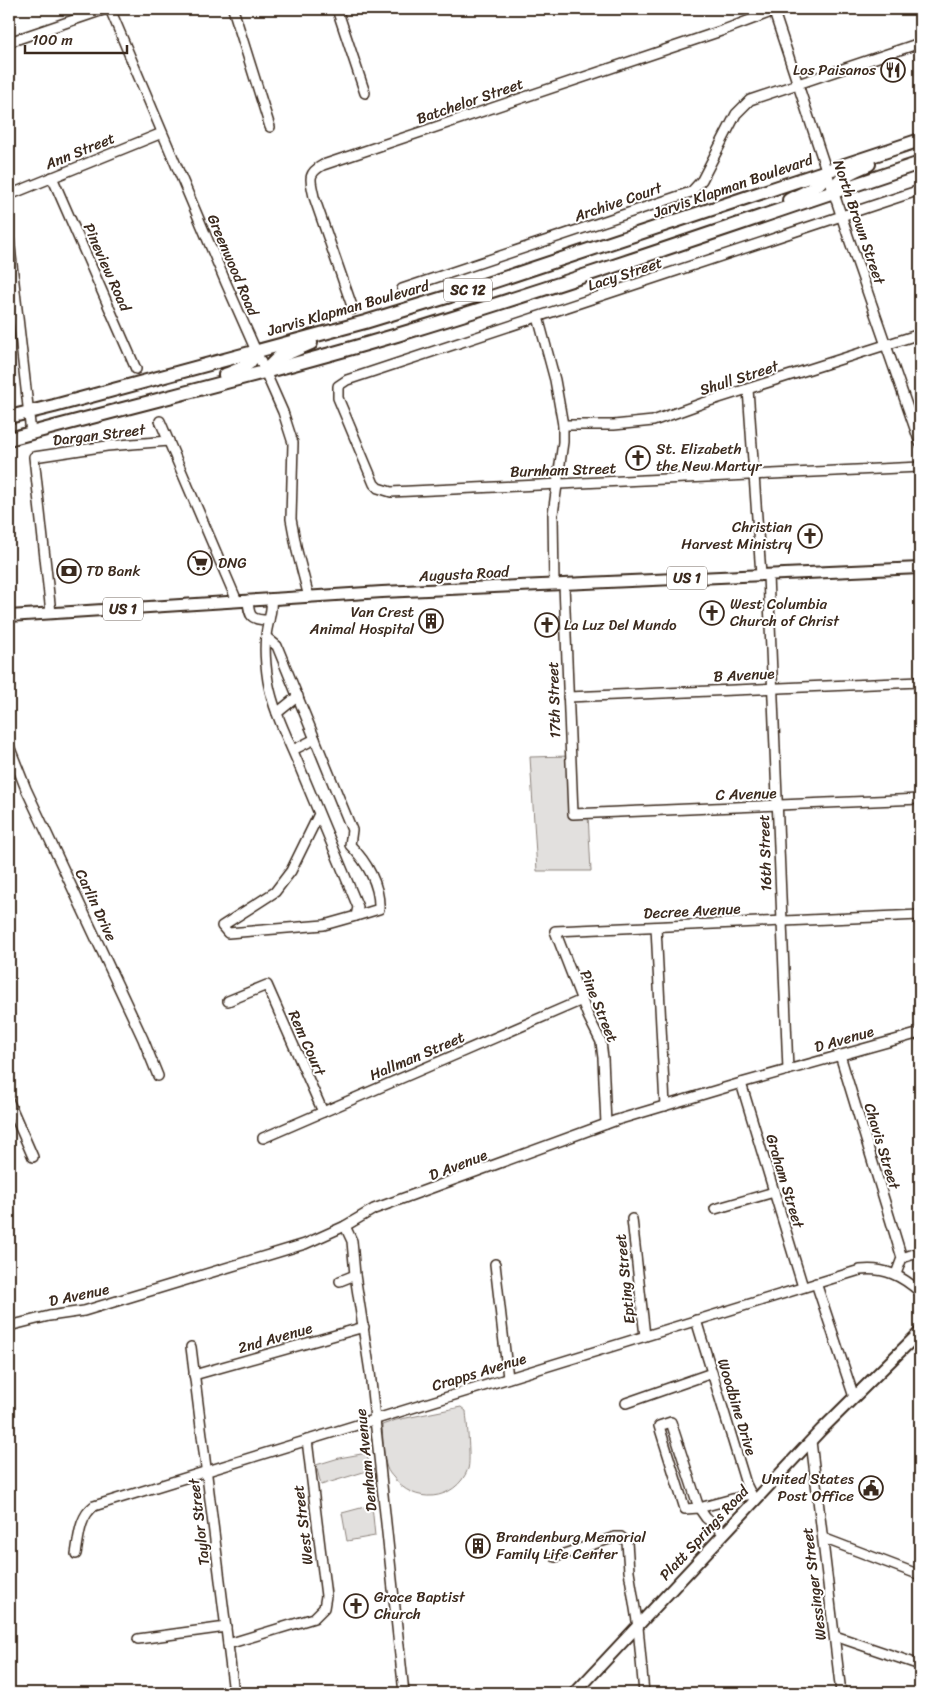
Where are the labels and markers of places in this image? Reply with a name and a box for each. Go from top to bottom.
place label: Los Paisanos [793,57,876,83]
restaurant icon: Los Paisanos [880,57,906,83]
place label: St. Elizabeth the New Martyr [656,436,762,479]
church icon: St. Elizabeth the New Martyr [625,445,651,471]
place label: Christian Harvest Ministry [681,514,792,557]
church icon: Christian Harvest Ministry [797,523,823,549]
supermarket icon: DNG [187,550,213,576]
place label: DNG [218,550,247,576]
bank icon: TD Bank [56,558,82,584]
place label: TD Bank [86,558,140,584]
place label: West Columbia Church of Christ [730,591,840,634]
place label: Van Crest Animal Hospital [309,599,415,642]
church icon: West Columbia Church of Christ [699,600,725,626]
building icon: Van Crest Animal Hospital [418,608,444,634]
church icon: La Luz Del Mundo [534,612,560,638]
place label: La Luz Del Mundo [564,612,677,638]
place label: United States Post Office [762,1466,855,1509]
public building icon: United States Post Office [858,1475,884,1501]
place label: Brandenburg Memorial Family Life Center [496,1524,647,1567]
building icon: Brandenburg Memorial Family Life Center [465,1533,491,1559]
place label: Grace Baptist Church [374,1584,466,1627]
church icon: Grace Baptist Church [343,1593,369,1619]

